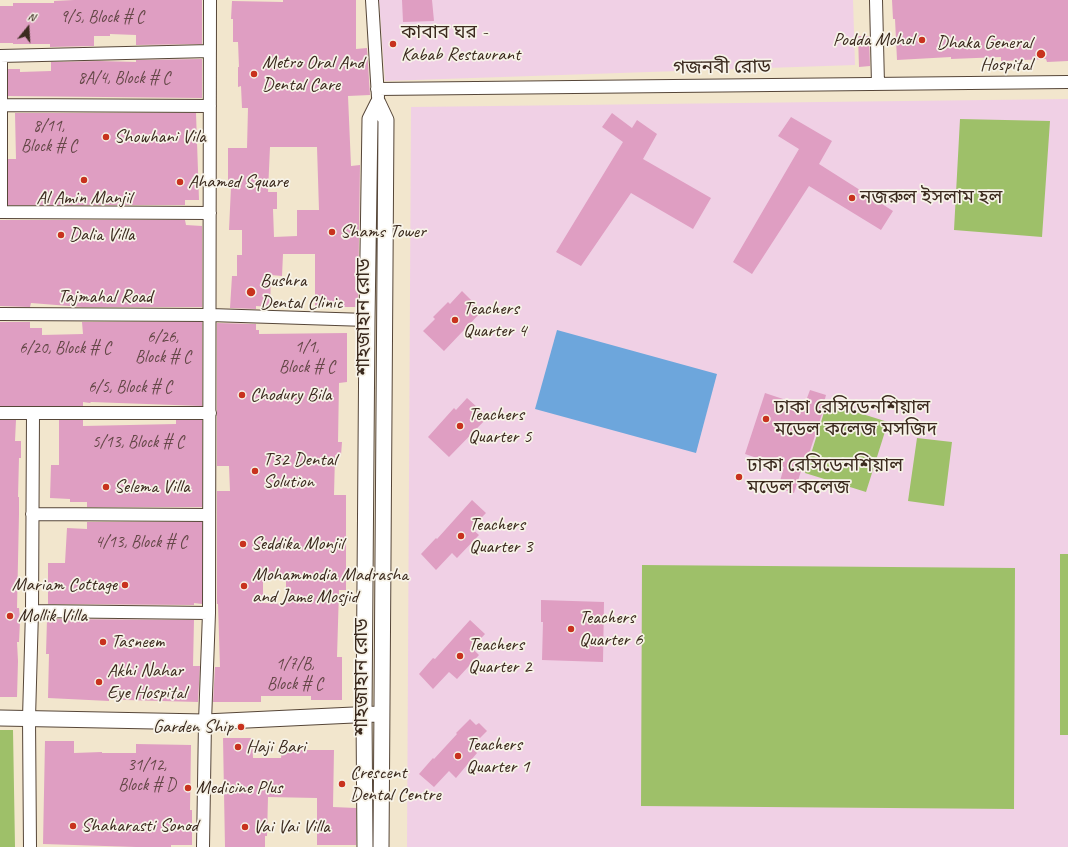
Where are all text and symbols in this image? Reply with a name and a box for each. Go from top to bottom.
north arrow [8,8,48,48]
house number: 9/5, Block # C [60,8,144,28]
text: N [26,9,37,24]
place label: কাবাব ঘর - Kabab Restaurant [401,22,520,66]
place label: Podda Mohol [833,29,914,51]
place label: Dhaka General Hospital [937,32,1032,76]
marker: Podda Mohol [917,35,927,45]
marker: কাবাব ঘর - Kabab Restaurant [388,39,398,49]
marker: Dhaka General Hospital [1035,48,1047,60]
place label: Metro Oral And Dental Care [262,52,364,96]
street label: গজনবী রোড [673,56,771,80]
house number: 8A/4, Block # C [78,69,170,89]
marker: Metro Oral And Dental Care [249,69,259,79]
house number: 8/11, Block # C [21,117,77,157]
place label: Showhani Vila [114,126,206,148]
marker: Showhani Vila [101,132,111,142]
place label: Ahamed Square [188,171,288,193]
marker: Al Amin Manjil [79,175,89,185]
marker: Ahamed Square [175,177,185,187]
place label: Al Amin Manjil [36,187,132,209]
place label: নজরুল ইসলাম হল [860,187,1002,209]
marker: নজরুল ইসলাম হল [847,193,857,203]
place label: Shams Tower [340,221,426,243]
place label: Dalia Villa [69,224,134,246]
marker: Shams Tower [327,227,337,237]
marker: Dalia Villa [56,230,66,240]
street label: শাহজাহান রোড [353,258,375,376]
place label: Bushra Dental Clinic [260,270,343,314]
street label: Tajmahal Road [58,286,152,308]
marker: Bushra Dental Clinic [245,286,257,298]
place label: Teachers Quarter 4 [463,298,526,342]
marker: Teachers Quarter 4 [450,315,460,325]
house number: 6/26, Block # C [135,328,191,368]
house number: 1/1, Block # C [279,338,335,378]
house number: 6/20, Block # C [19,339,111,359]
house number: 6/5, Block # C [88,378,172,398]
place label: Chodury Bila [250,384,331,406]
marker: Chodury Bila [237,390,247,400]
place label: ঢাকা রেসিডেনশিয়াল মডেল কলেজ মসজিদ [774,397,937,441]
place label: Teachers Quarter 5 [468,404,531,448]
marker: ঢাকা রেসিডেনশিয়াল মডেল কলেজ মসজিদ [761,414,771,424]
marker: Teachers Quarter 5 [455,421,465,431]
house number: 5/13, Block # C [92,433,184,453]
place label: T32 Dental Solution [263,449,336,493]
place label: ঢাকা রেসিডেনশিয়াল মডেল কলেজ [747,455,903,499]
marker: T32 Dental Solution [250,466,260,476]
marker: ঢাকা রেসিডেনশিয়াল মডেল কলেজ [734,472,744,482]
place label: Selema Villa [114,476,190,498]
marker: Selema Villa [101,482,111,492]
place label: Teachers Quarter 3 [469,514,532,558]
marker: Teachers Quarter 3 [456,531,466,541]
house number: 4/13, Block # C [95,533,187,553]
place label: Seddika Monjil [251,533,343,555]
marker: Seddika Monjil [238,539,248,549]
place label: Mohammodia Madrasha and Jame Mosjid [252,564,408,608]
place label: Mariam Cottage [12,574,117,596]
marker: Mariam Cottage [120,580,130,590]
marker: Mohammodia Madrasha and Jame Mosjid [239,581,249,591]
place label: Mollik Villa [18,605,87,627]
place label: Teachers Quarter 6 [579,607,642,651]
marker: Mollik Villa [5,611,15,621]
street label: শাহজাহান রোড [351,618,373,736]
marker: Teachers Quarter 6 [566,624,576,634]
place label: Tasneem [111,631,164,653]
place label: Teachers Quarter 2 [468,634,531,678]
marker: Tasneem [98,637,108,647]
marker: Teachers Quarter 2 [455,651,465,661]
house number: 1/7/B, Block # C [267,655,323,695]
place label: Akhi Nahar Eye Hospital [107,660,186,704]
marker: Akhi Nahar Eye Hospital [94,677,104,687]
place label: Garden Ship [153,716,233,738]
marker: Garden Ship [236,722,246,732]
place label: Teachers Quarter 1 [466,734,529,778]
place label: Haji Bari [246,736,306,758]
marker: Haji Bari [233,742,243,752]
marker: Teachers Quarter 1 [453,751,463,761]
house number: 31/12, Block # D [118,756,176,796]
place label: Crescent Dental Centre [350,762,441,806]
place label: Medicine Plus [196,777,282,799]
marker: Crescent Dental Centre [337,779,347,789]
marker: Medicine Plus [183,783,193,793]
place label: Shaharasti Sonod [81,815,198,837]
place label: Vai Vai Villa [253,816,330,838]
marker: Shaharasti Sonod [68,821,78,831]
marker: Vai Vai Villa [240,822,250,832]

